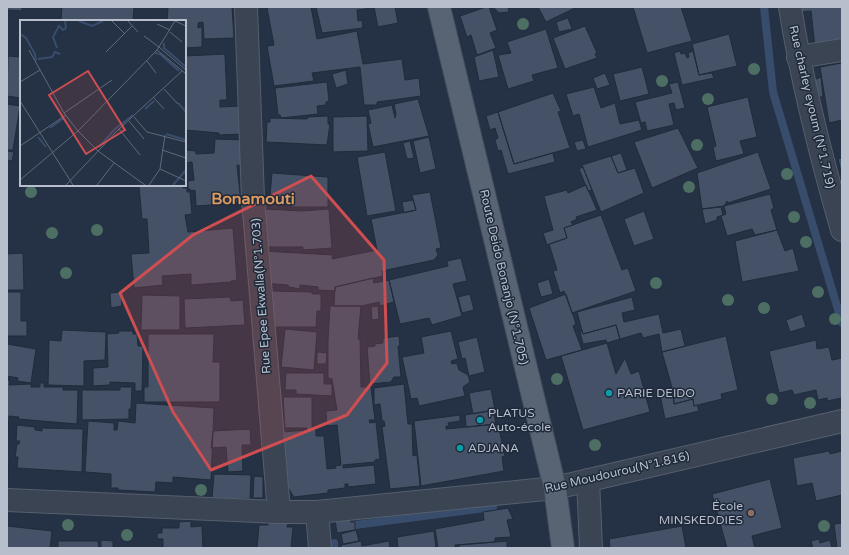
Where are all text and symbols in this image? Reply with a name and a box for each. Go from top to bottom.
inset map [20,20,186,186]
street label: Rue charley eyoum (N°1.719) [786,24,838,190]
street label: Route Deido Bonanjo (N°1.705) [477,188,531,366]
district label: Bonamouti [211,189,295,209]
street label: Rue Epee Ekwalla(N°1.703) [249,218,273,374]
place label: PARIE DEIDO [617,386,695,400]
marker: PARIE DEIDO [604,388,614,398]
place label: PLATUS Auto-école [488,406,551,434]
marker: PLATUS Auto-école [475,415,485,425]
place label: ADJANA [468,441,519,455]
marker: ADJANA [455,443,465,453]
street label: Rue Moudourou(N°1.816) [543,448,691,495]
place label: École MINSKEDDIES [659,499,743,527]
marker: École MINSKEDDIES [746,508,756,518]

